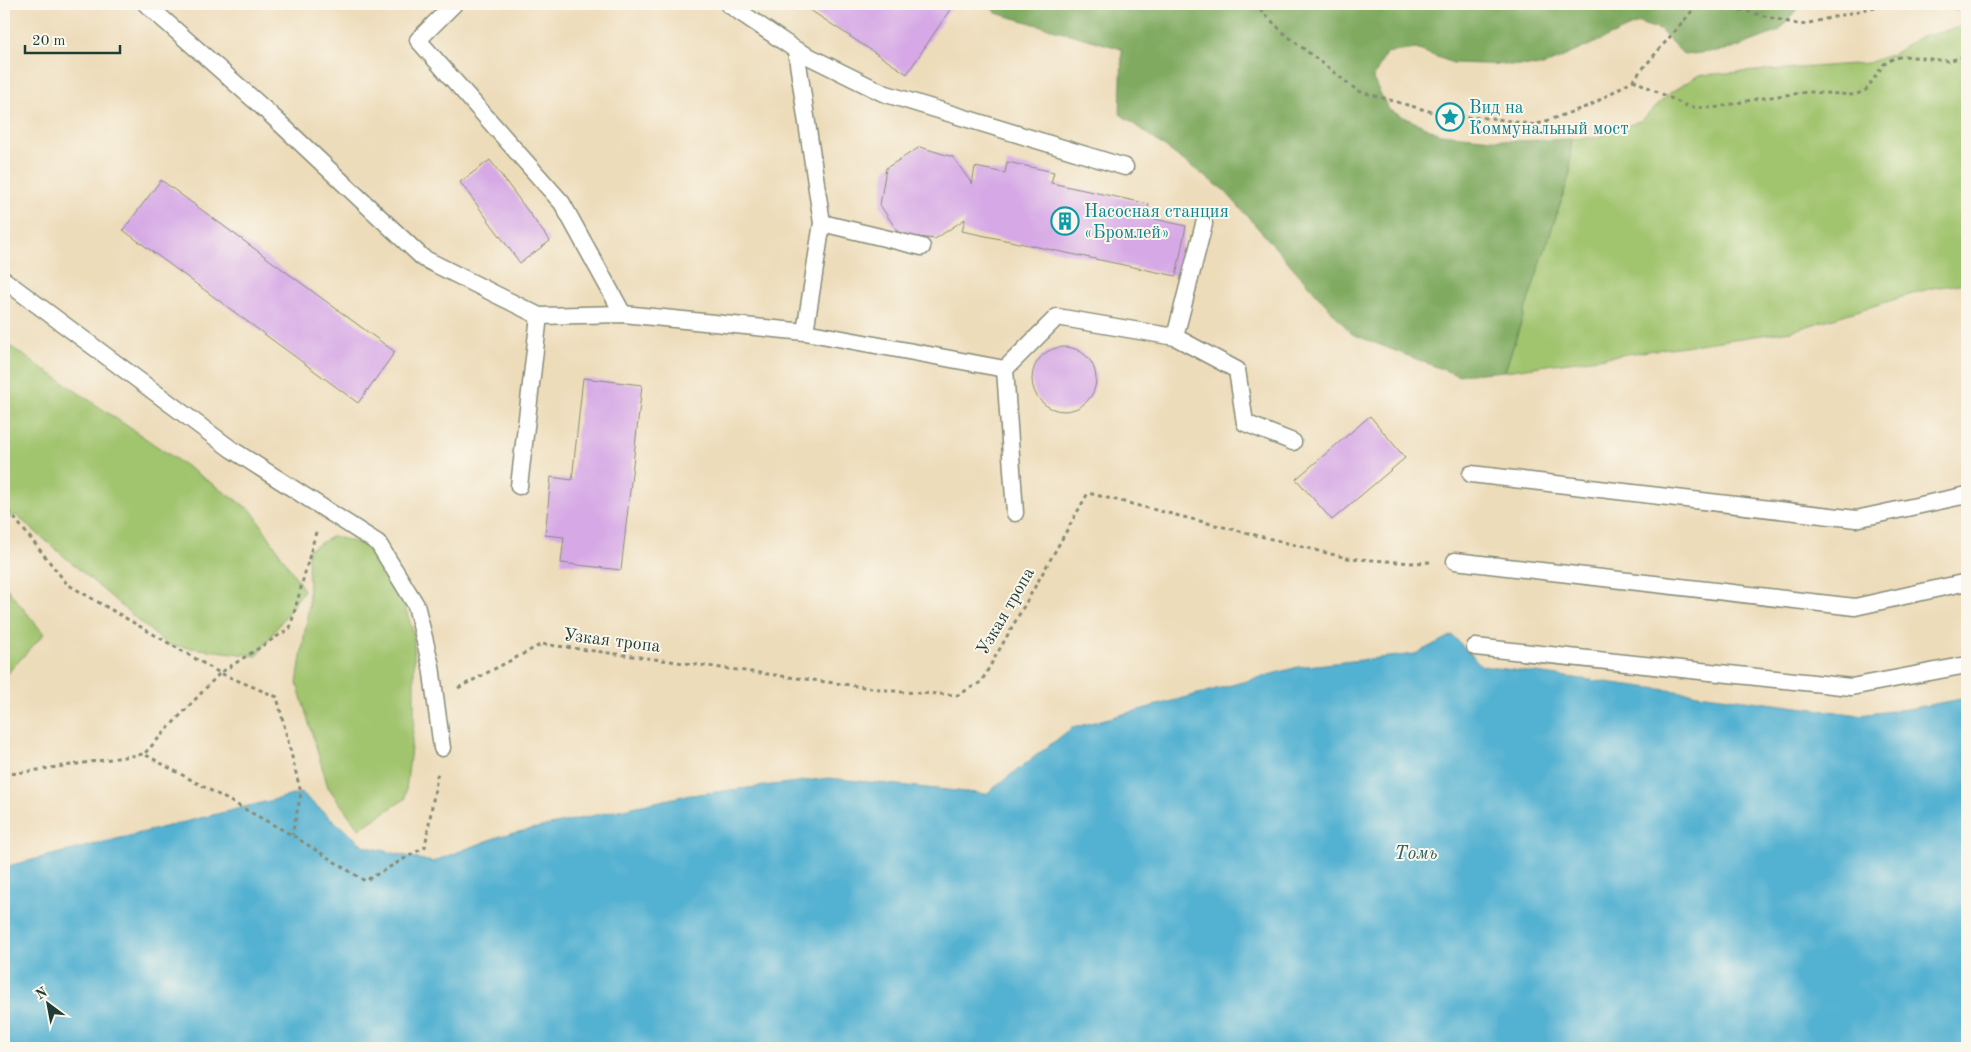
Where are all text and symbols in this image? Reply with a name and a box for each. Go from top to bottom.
scale bar [25,22,120,54]
text: 20 m [32,34,66,49]
place label: Вид на Коммунальный мост [1469,99,1629,138]
place icon: Вид на Коммунальный мост [1435,102,1465,132]
place label: Насосная станция «Бромлей» [1084,203,1229,242]
building icon: Насосная станция «Бромлей» [1050,206,1080,236]
street label: Узкая тропа [974,565,1038,658]
street label: Узкая тропа [562,626,662,656]
water label: Томь [1394,845,1438,864]
north arrow [22,980,72,1030]
text: N [33,985,50,1003]

